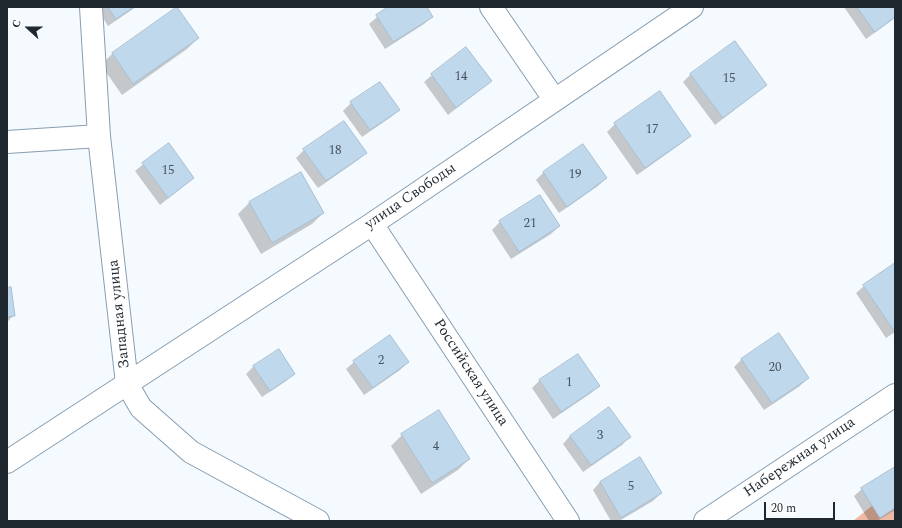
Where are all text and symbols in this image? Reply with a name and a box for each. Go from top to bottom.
north arrow [8,8,48,48]
text: С [7,17,26,30]
house number: 14 [455,69,467,85]
house number: 15 [723,71,735,87]
house number: 17 [646,122,658,138]
house number: 18 [329,143,341,159]
street label: улица Свободы [362,160,460,234]
house number: 15 [162,163,174,179]
house number: 19 [569,167,581,183]
house number: 21 [524,216,536,232]
street label: Западная улица [105,259,135,369]
street label: Российская улица [429,316,511,430]
house number: 2 [378,353,384,369]
house number: 20 [769,360,781,376]
house number: 1 [566,375,572,391]
street label: Набережная улица [741,414,859,502]
house number: 3 [597,428,603,444]
house number: 4 [433,439,439,455]
house number: 5 [628,479,634,495]
scale bar [766,494,837,520]
text: 20 m [771,499,796,518]

